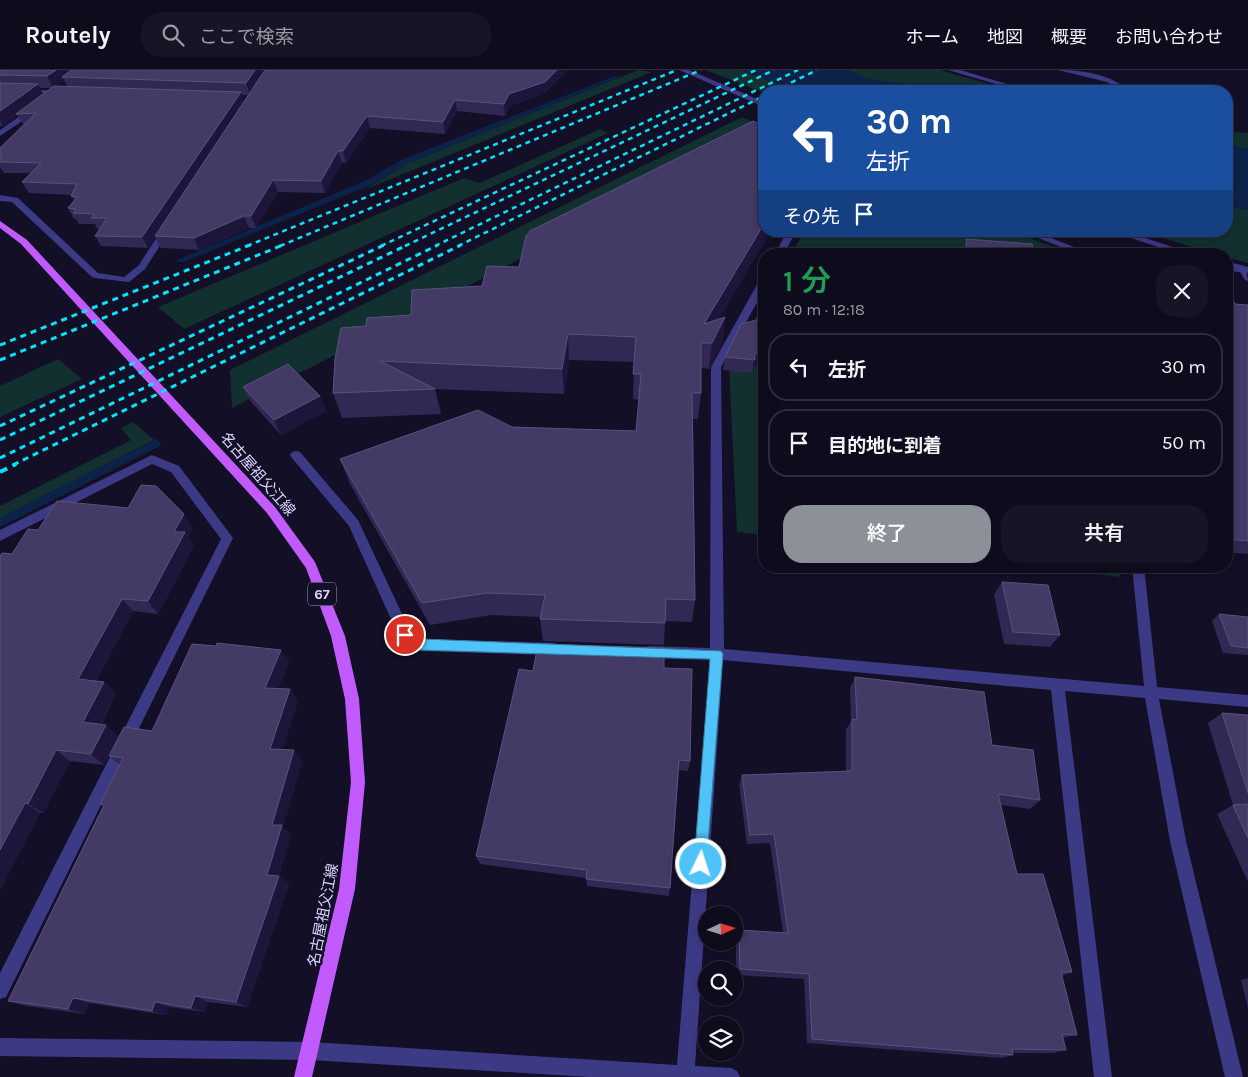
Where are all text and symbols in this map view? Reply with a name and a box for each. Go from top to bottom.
search box [141,12,491,57]
text: Routely [25,21,111,49]
icon: search [159,21,187,49]
text: ここで検索 [199,26,294,48]
text: ホーム [906,26,959,48]
text: 地図 [987,26,1023,48]
text: 概要 [1051,26,1087,48]
text: お問い合わせ [1115,26,1223,48]
text: 30 m [866,101,952,142]
icon: left [783,105,848,170]
text: 左折 [866,149,910,175]
icon: arrive [850,200,878,228]
text: その先 [783,206,840,228]
text: 1 分 [783,263,831,299]
button: close [1156,265,1208,317]
text: 80 m · 12:18 [783,300,865,319]
icon: left [785,353,813,381]
text: 30 m [1161,356,1206,378]
text: 左折 [828,359,866,381]
street label: 名古屋祖父江線 [217,428,299,520]
icon: arrive [785,429,813,457]
text: 50 m [1162,432,1206,454]
text: 目的地に到着 [828,435,942,457]
button: 終了 [783,505,991,563]
button: 共有 [1001,505,1208,563]
road number: 67 [308,582,336,606]
pin [384,614,426,656]
icon: arrive [391,621,419,649]
position arrow [674,837,726,889]
street label: 名古屋祖父江線 [304,862,342,968]
north arrow [698,906,742,951]
map controls [698,906,743,1061]
button: search [698,961,743,1006]
button: layers [698,1016,743,1061]

